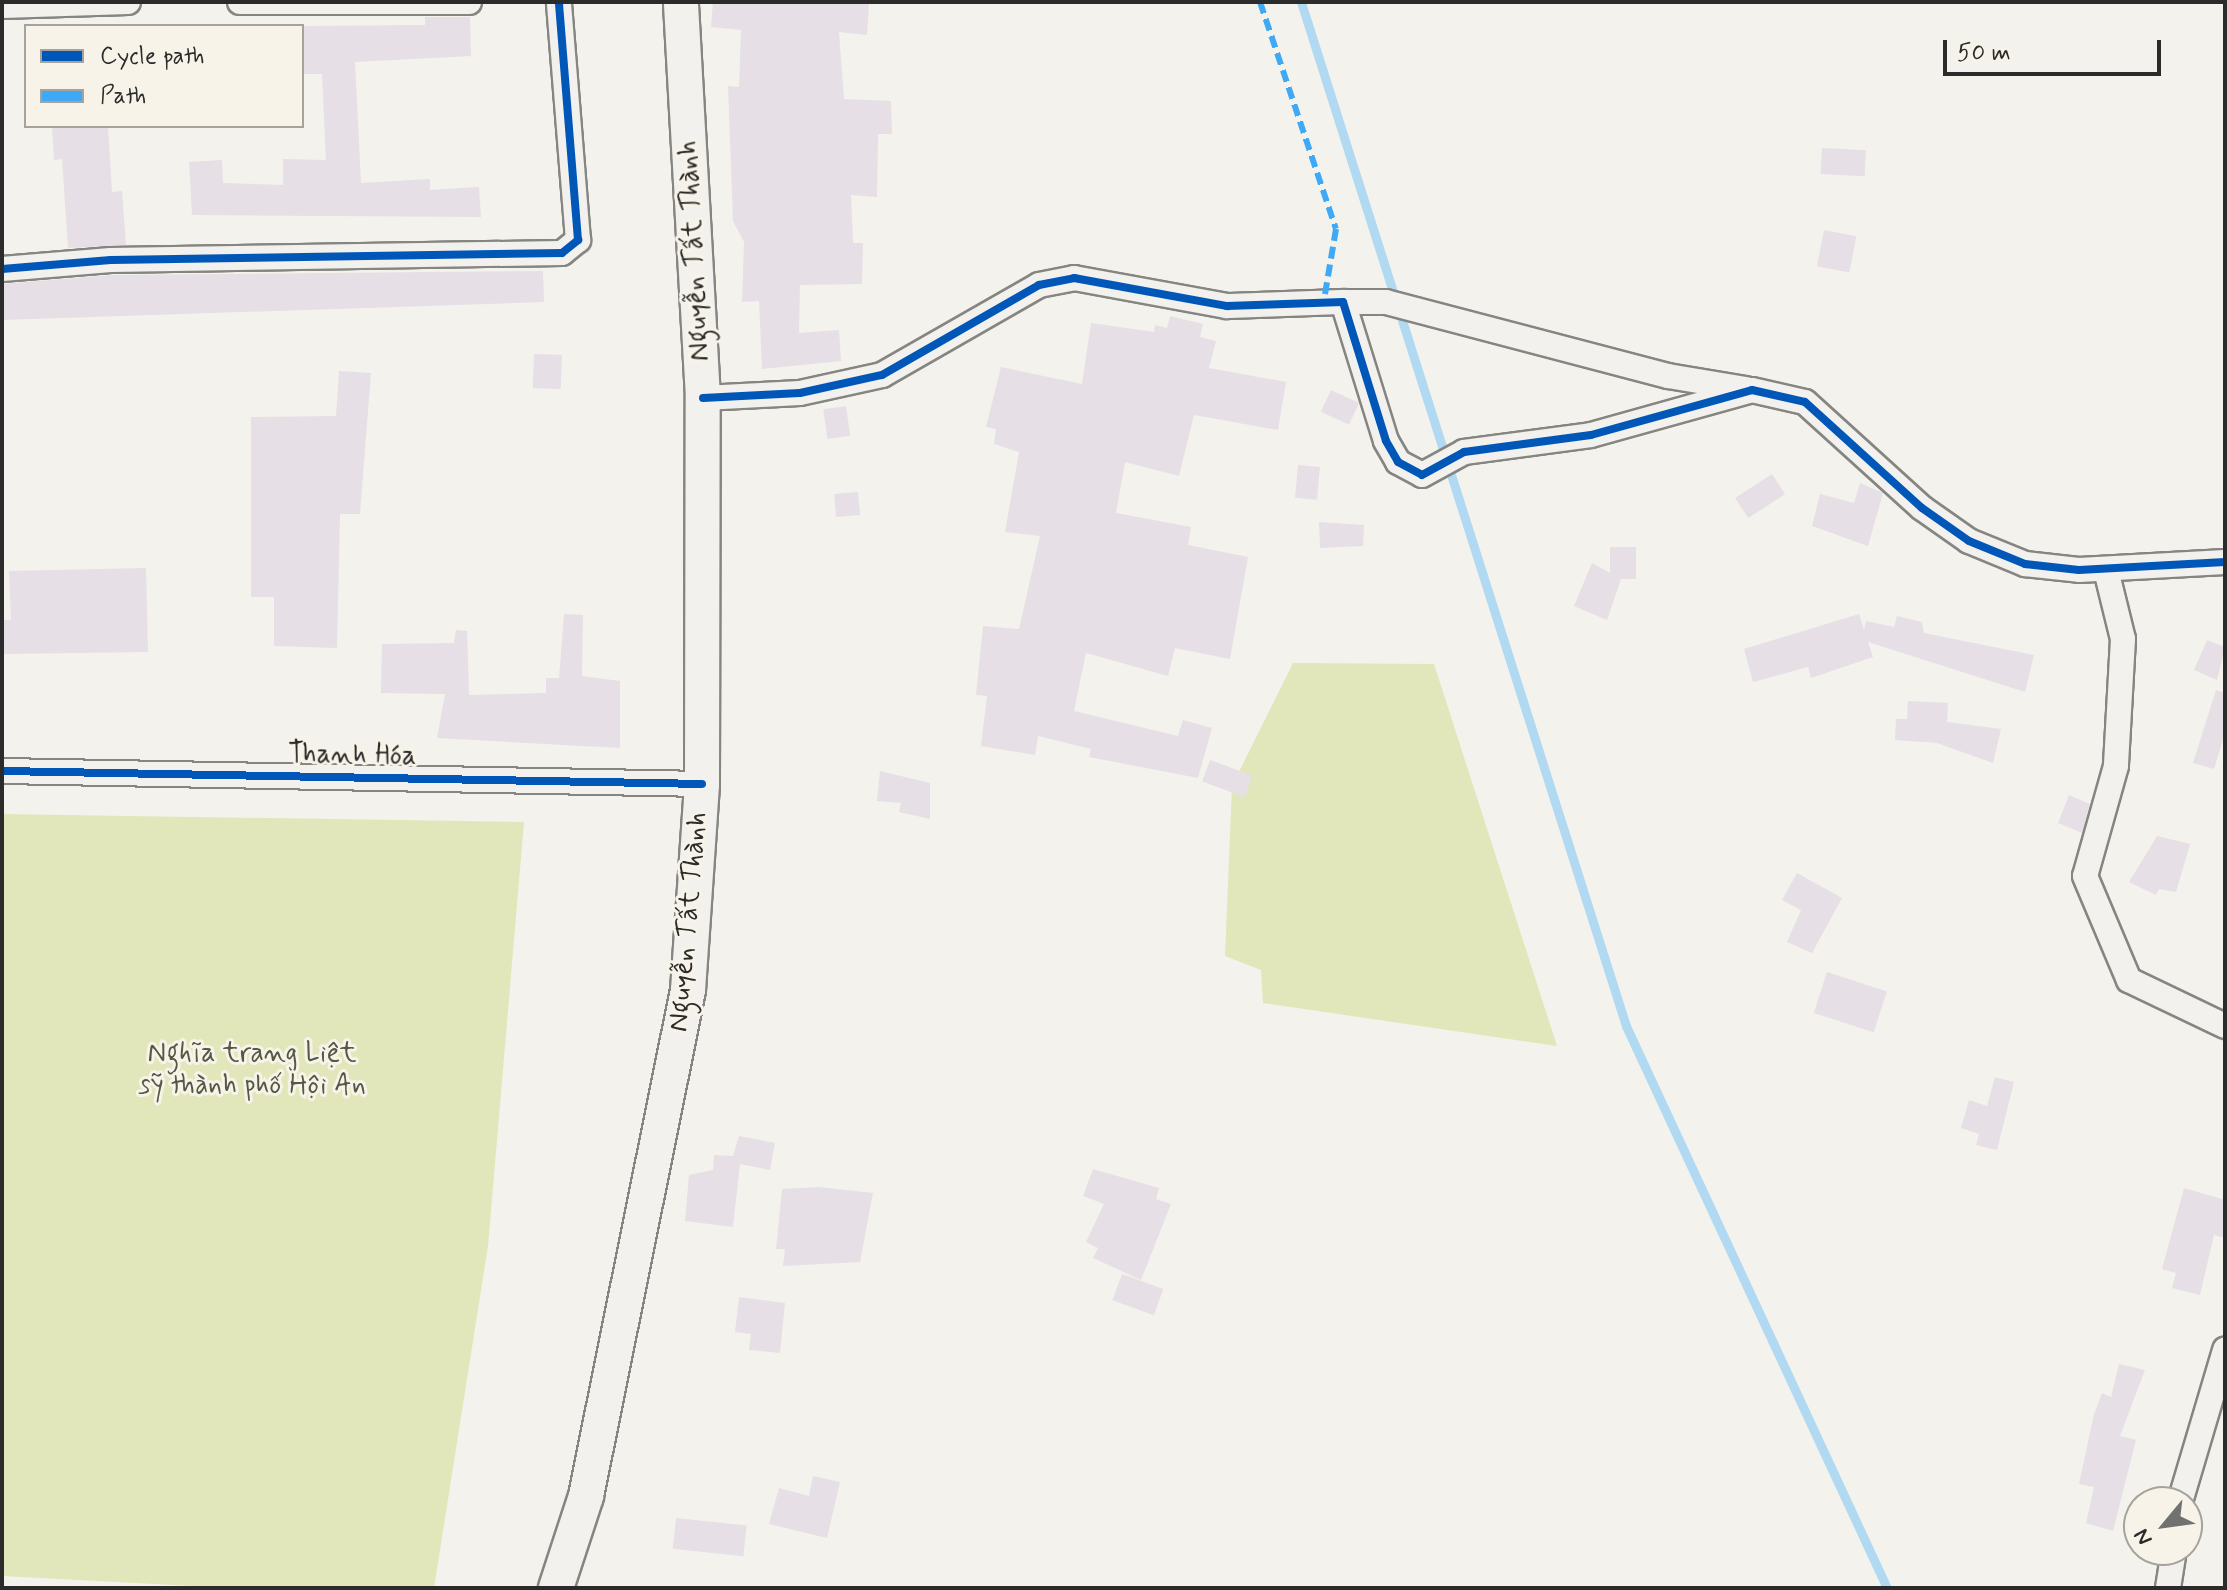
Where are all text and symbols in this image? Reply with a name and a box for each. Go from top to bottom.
legend [24,24,304,128]
scale bar [1947,24,2165,74]
text: 50 m [1957,38,2011,69]
text: Cycle path [100,41,205,72]
text: Path [100,81,146,112]
street label: Nguyễn Tất Thành [673,142,717,360]
street label: Thanh Hóa [286,738,418,774]
street label: Nguyễn Tất Thành [663,813,715,1031]
park label: Nghĩa trang Liệt sỹ thành phố Hội An [137,1037,367,1103]
north arrow [2123,1486,2203,1566]
text: N [2128,1523,2160,1550]

